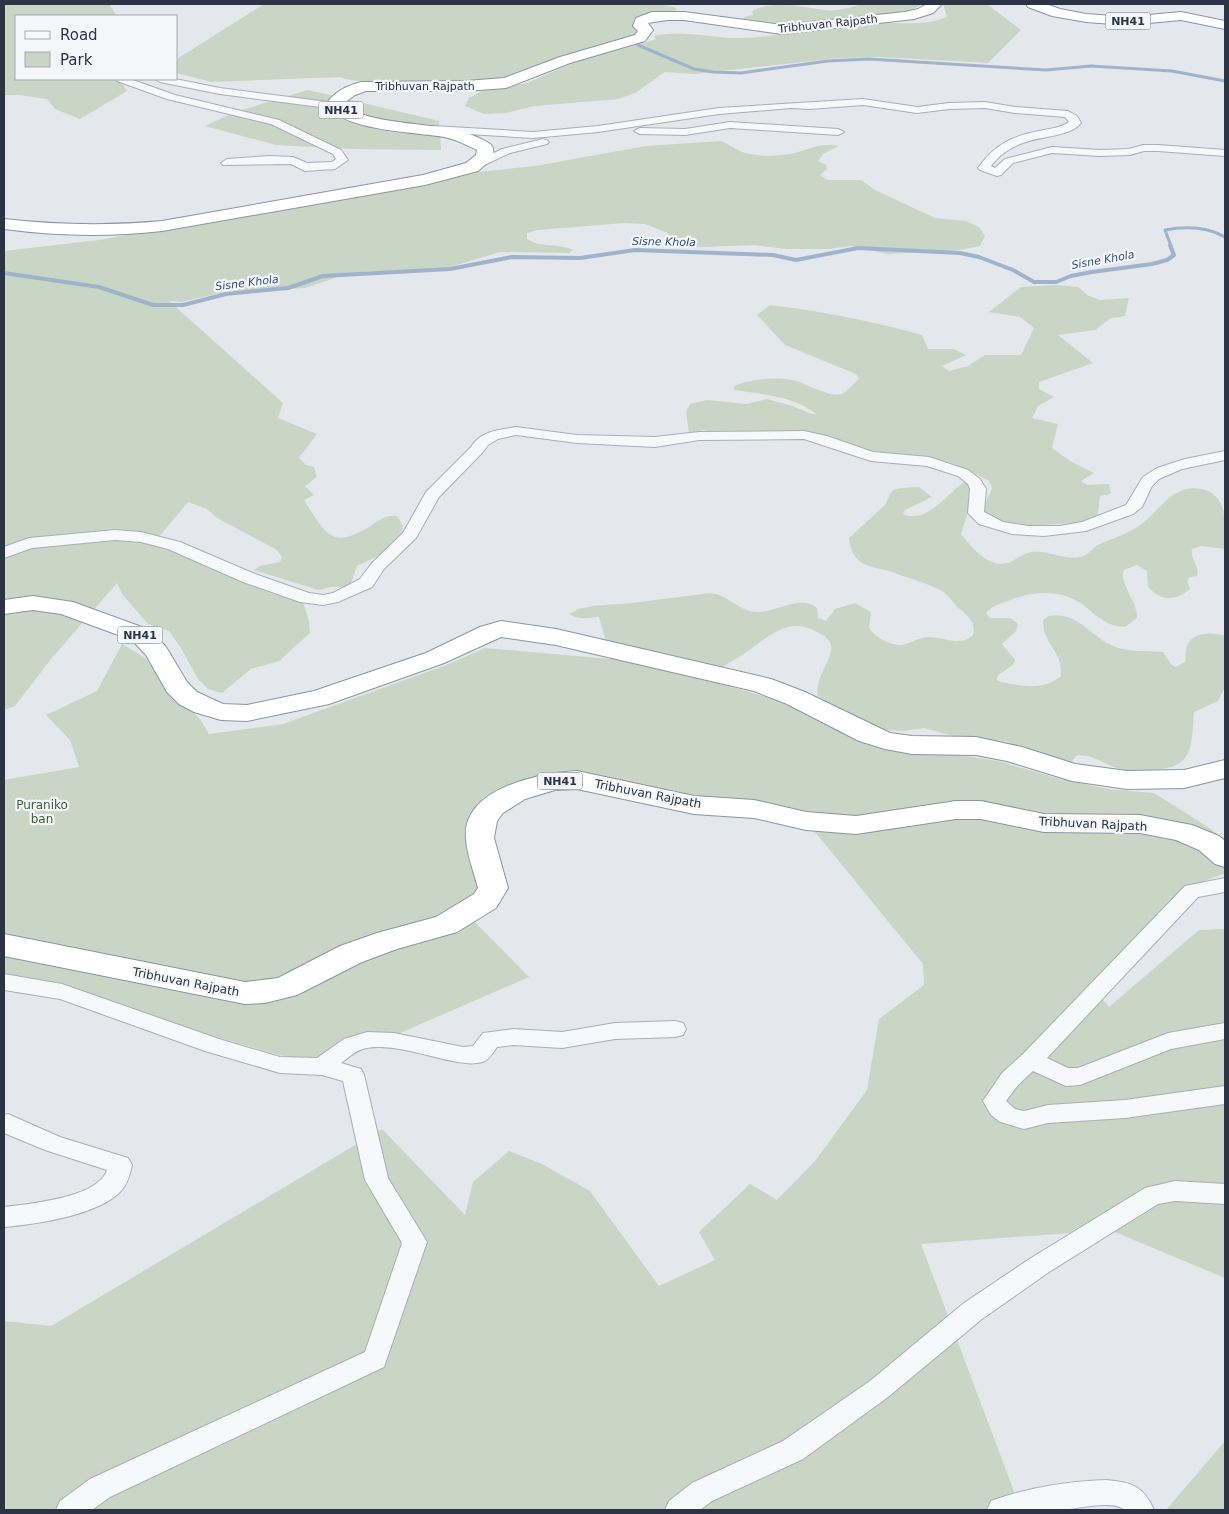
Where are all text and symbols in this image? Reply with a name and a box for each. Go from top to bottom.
street label: Tribhuvan Rajpath [777,12,878,36]
road number: NH41 [1106,12,1150,30]
legend [15,15,178,80]
text: Road [60,26,98,44]
text: Park [60,51,93,69]
street label: Tribhuvan Rajpath [374,80,475,93]
road number: NH41 [318,102,364,118]
water label: Sisne Khola [632,235,696,249]
water label: Sisne Khola [1070,248,1136,272]
water label: Sisne Khola [215,273,280,293]
road number: NH41 [118,626,162,644]
road number: NH41 [538,772,582,789]
street label: Tribhuvan Rajpath [592,777,703,811]
park label: Puraniko ban [16,798,68,826]
street label: Tribhuvan Rajpath [1037,814,1148,834]
street label: Tribhuvan Rajpath [130,965,241,999]

